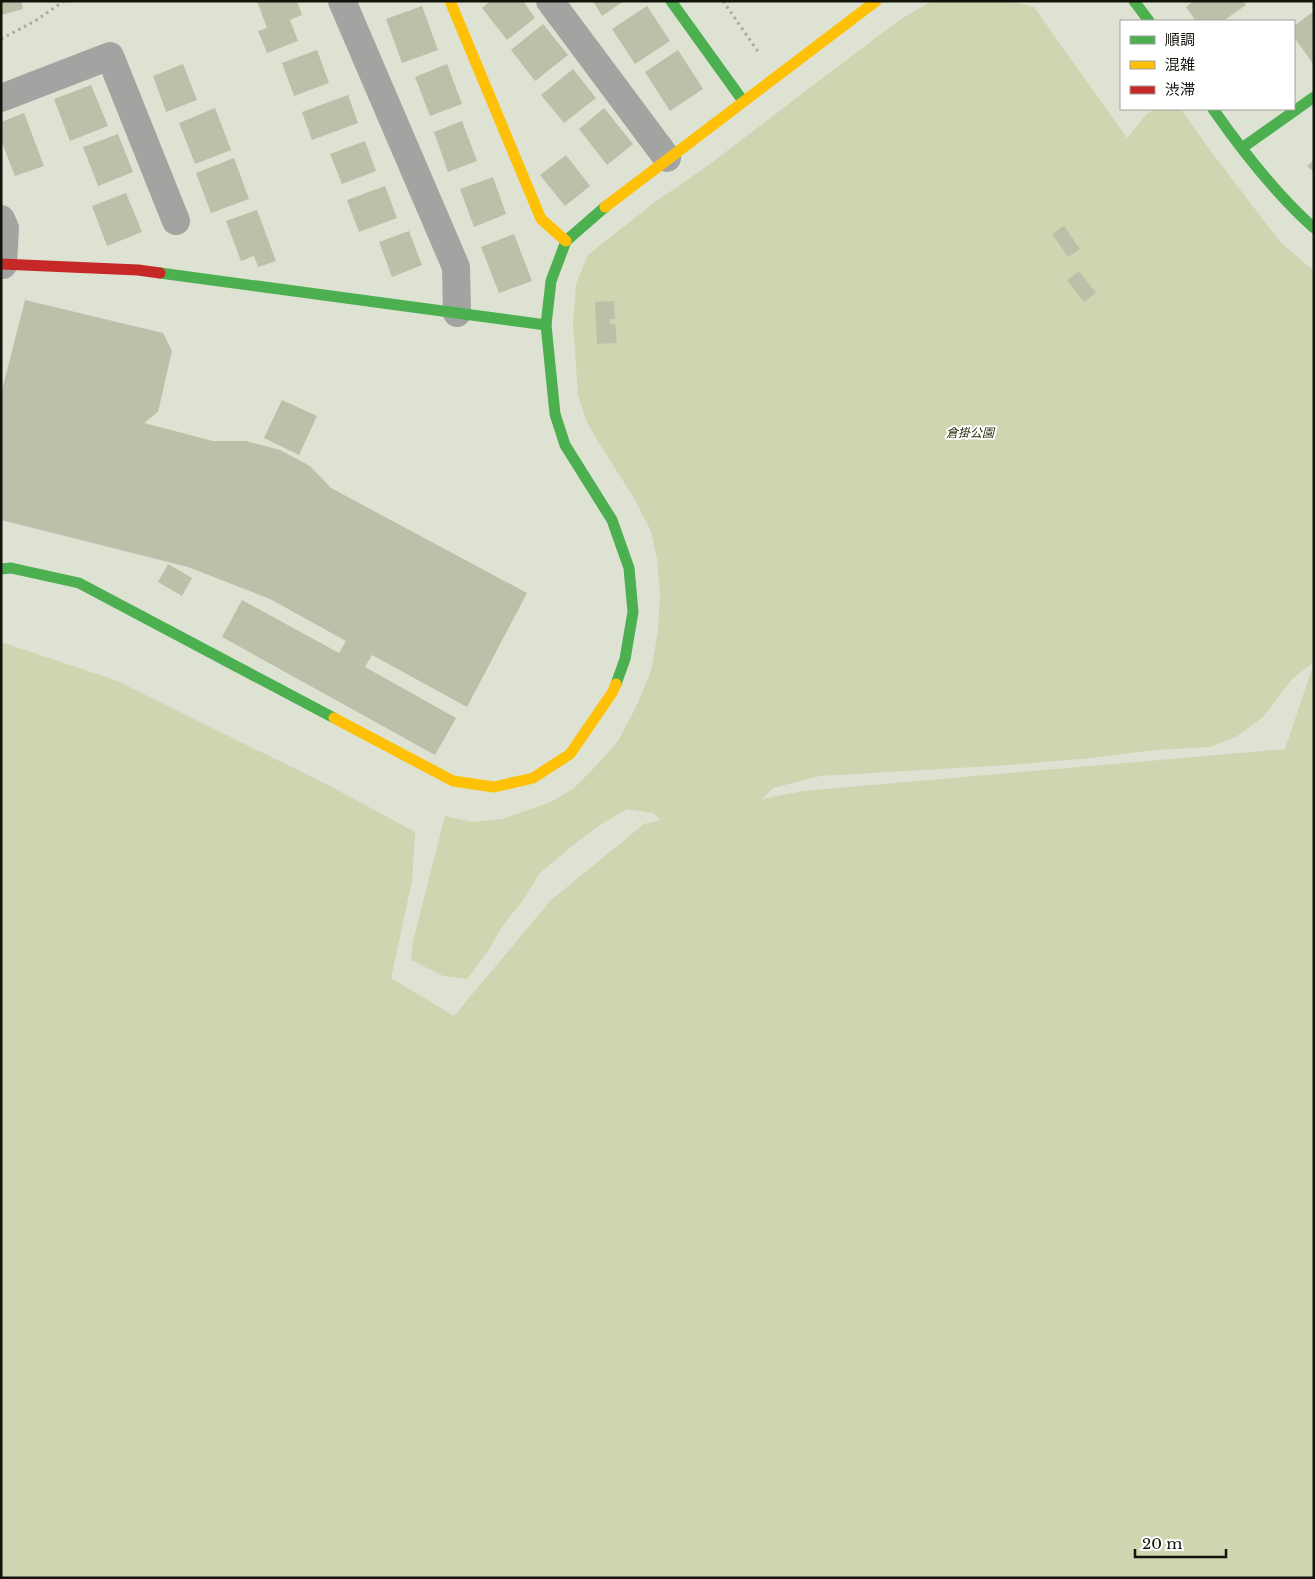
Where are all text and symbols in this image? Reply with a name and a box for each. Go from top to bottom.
legend [1120,20,1295,110]
text: 順調 [1165,30,1195,49]
text: 混雑 [1165,55,1195,74]
text: 渋滞 [1165,80,1195,99]
park label: 倉掛公園 [946,425,996,440]
scale bar [1135,1526,1226,1558]
text: 20 m [1142,1534,1182,1553]

